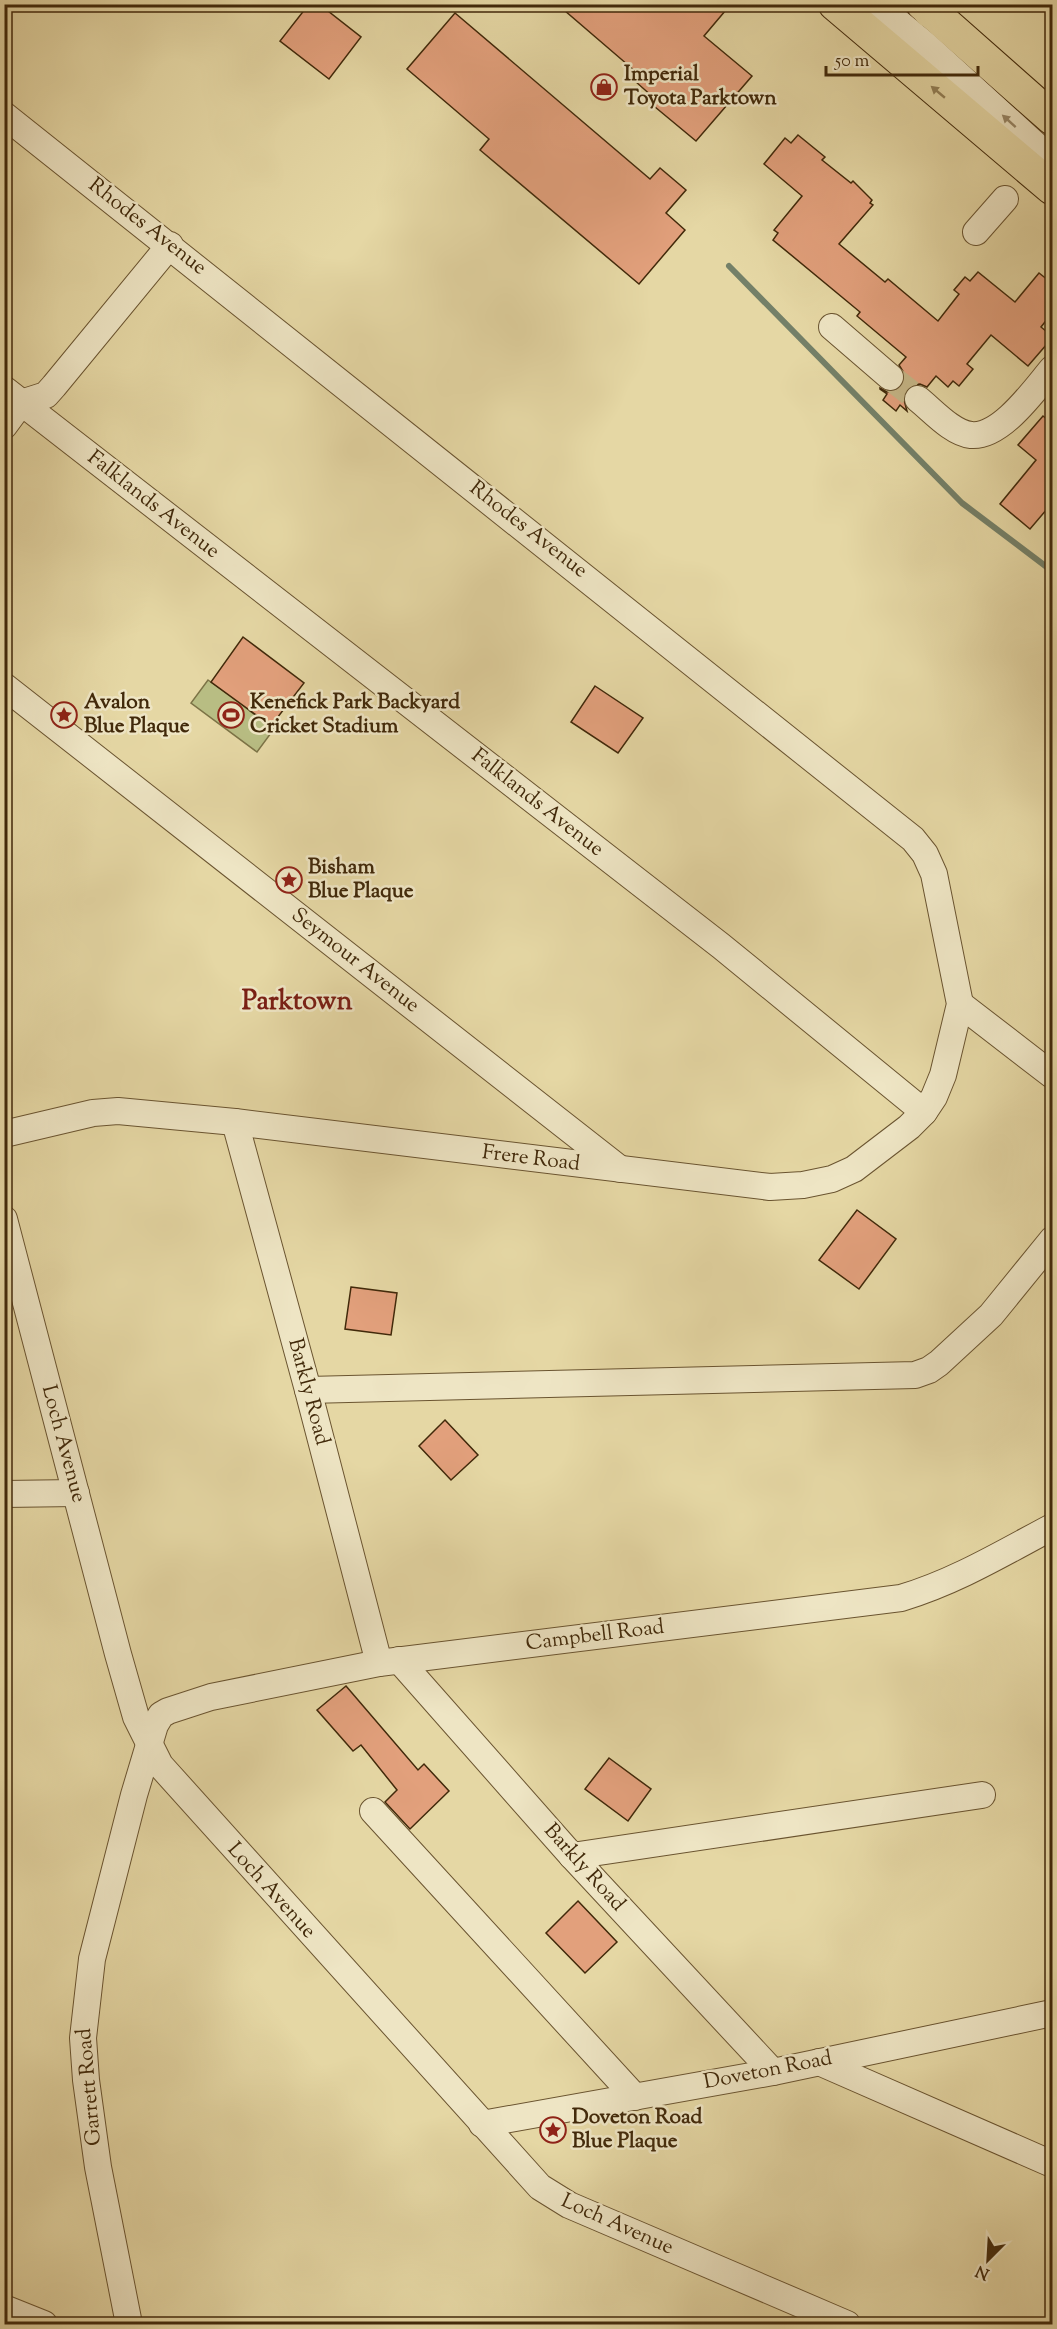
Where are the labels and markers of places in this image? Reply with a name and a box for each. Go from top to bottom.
place label: Imperial Toyota Parktown [624,60,777,114]
shop icon: Imperial Toyota Parktown [589,72,619,102]
place label: Avalon Blue Plaque [84,688,190,742]
place label: Kenefick Park Backyard Cricket Stadium [250,688,460,742]
place icon: Avalon Blue Plaque [49,700,79,730]
sports icon: Kenefick Park Backyard Cricket Stadium [216,700,246,730]
place label: Bisham Blue Plaque [308,853,414,907]
place icon: Bisham Blue Plaque [274,865,304,895]
place label: Doveton Road Blue Plaque [572,2103,702,2157]
place icon: Doveton Road Blue Plaque [538,2115,568,2145]

